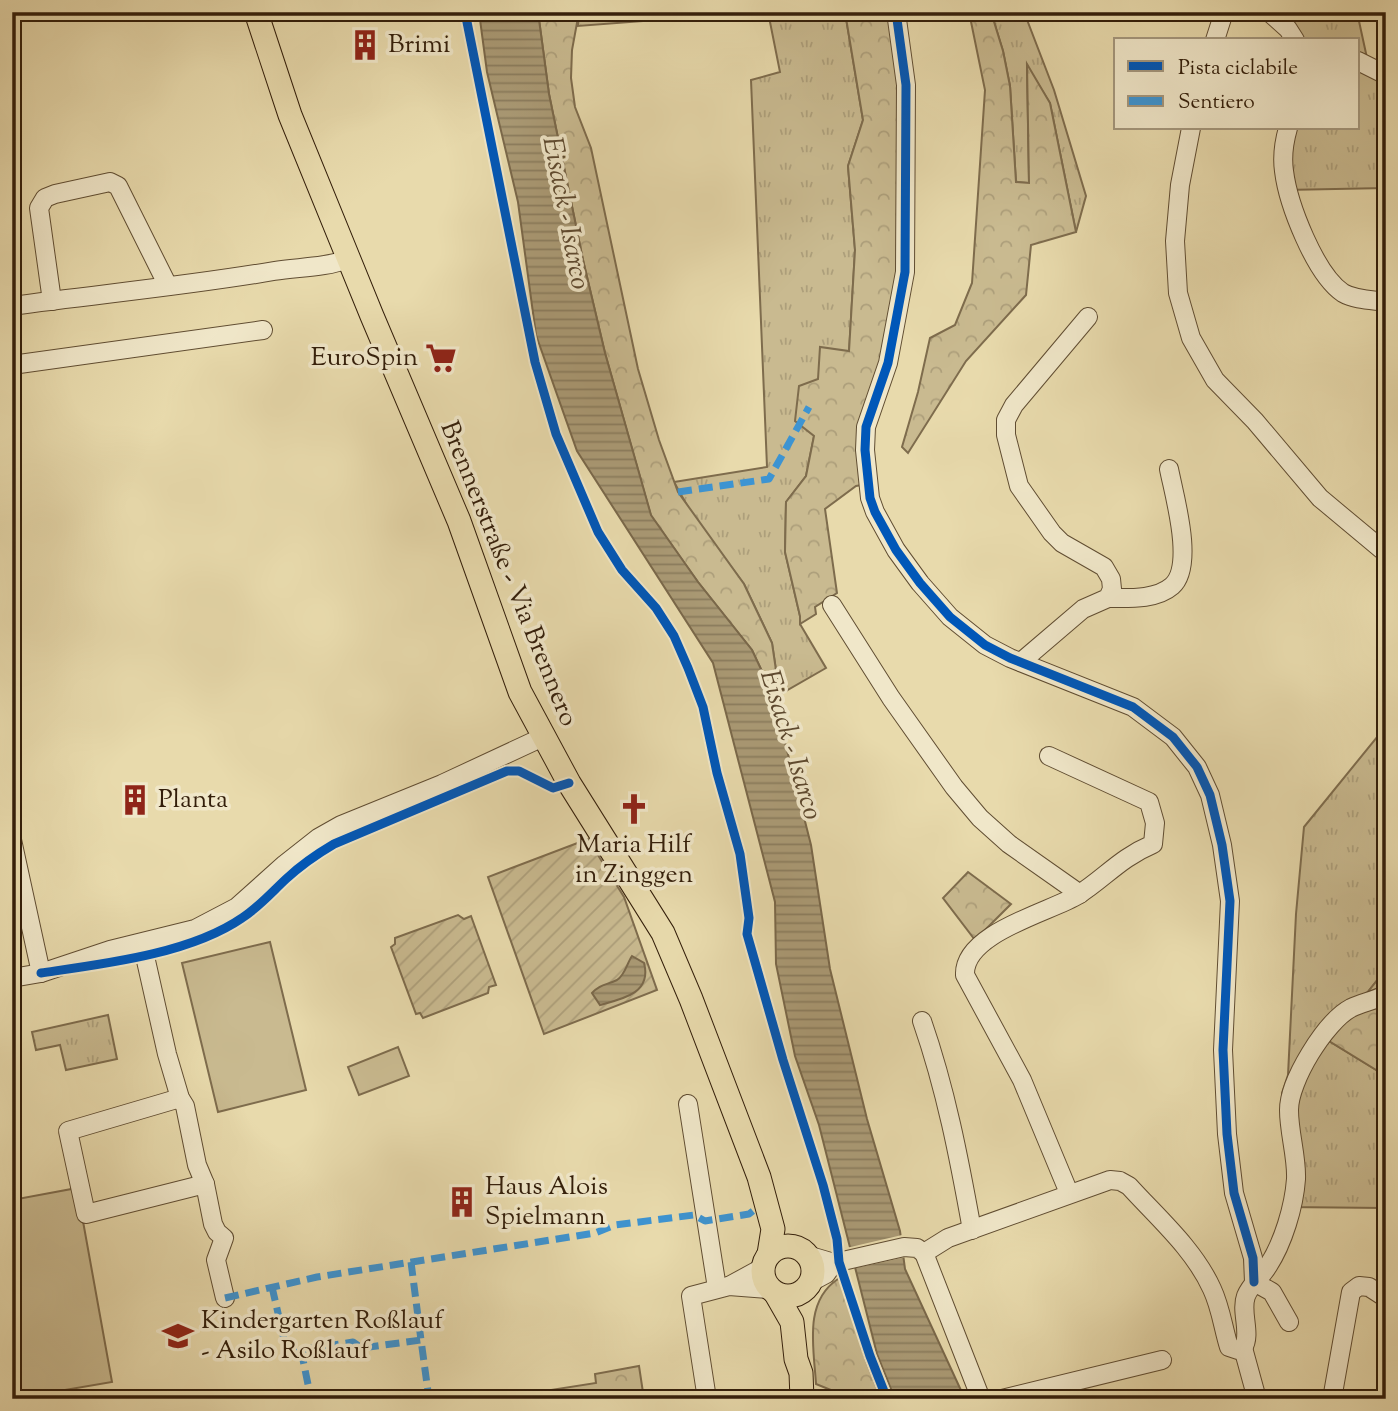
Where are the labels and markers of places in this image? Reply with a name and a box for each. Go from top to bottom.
place label: Brimi [388,27,450,64]
building icon: Brimi [348,28,382,62]
place label: EuroSpin [311,340,418,377]
supermarket icon: EuroSpin [424,341,458,375]
place label: Planta [158,782,228,819]
building icon: Planta [118,783,152,817]
church icon: Maria Hilf in Zinggen [617,792,651,826]
place label: Maria Hilf in Zinggen [575,827,693,894]
place label: Haus Alois Spielmann [485,1169,608,1236]
building icon: Haus Alois Spielmann [445,1185,479,1219]
place label: Kindergarten Roßlauf - Asilo Roßlauf [201,1303,444,1370]
school or university icon: Kindergarten Roßlauf - Asilo Roßlauf [161,1319,195,1353]

